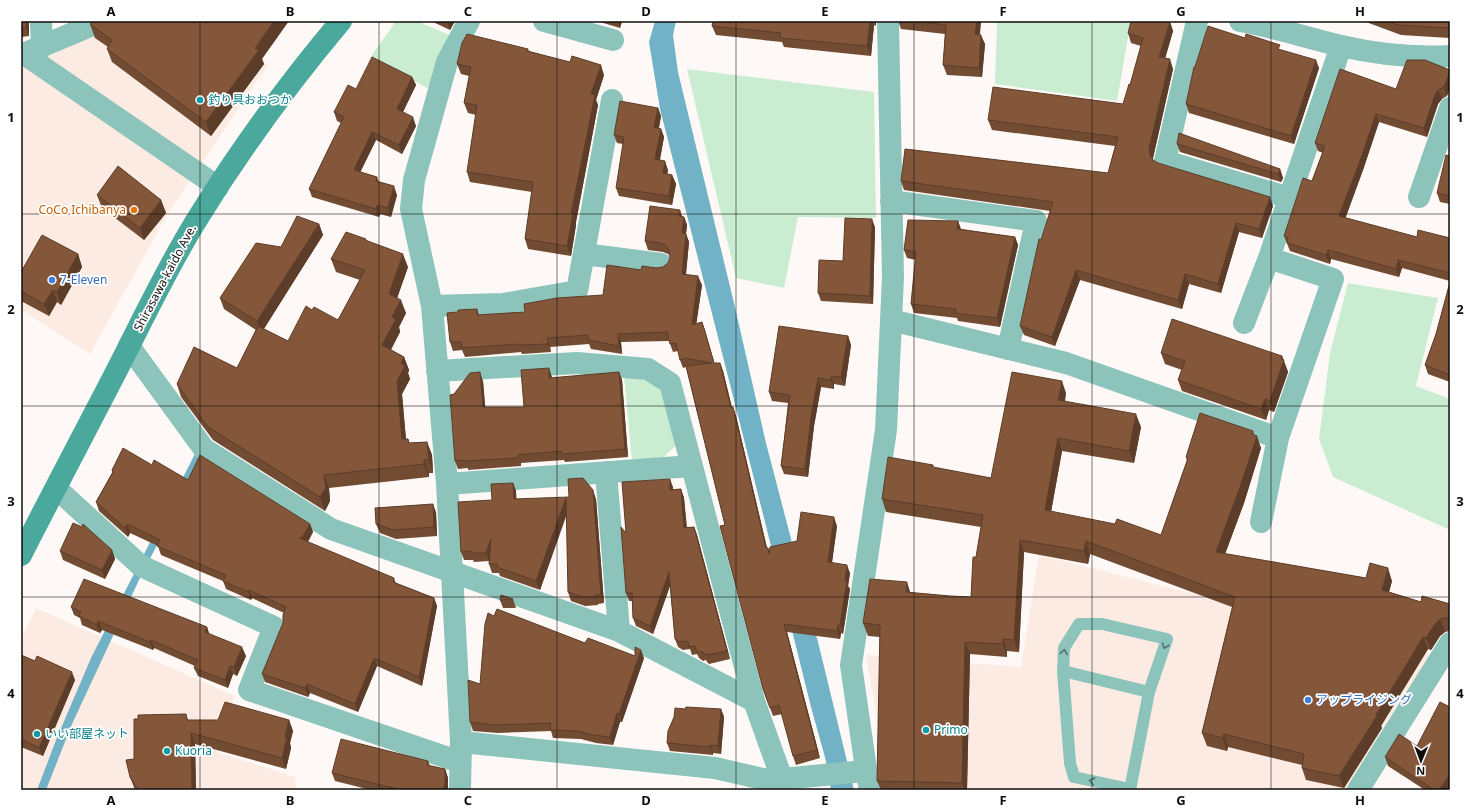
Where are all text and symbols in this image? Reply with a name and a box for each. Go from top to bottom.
text: A [107,2,116,20]
text: B [286,2,294,20]
text: C [464,2,472,20]
text: D [641,2,651,20]
text: E [821,2,829,20]
text: F [999,2,1007,20]
text: G [1176,2,1186,20]
text: H [1355,2,1365,20]
place label: 釣り具おおつか [208,91,292,108]
marker: 釣り具おおつか [195,95,205,105]
text: 1 [7,108,15,126]
text: 1 [1456,108,1464,126]
place label: CoCo Ichibanya [38,201,126,218]
marker: CoCo Ichibanya [129,205,139,215]
street label: Shirasawa-kaido Ave. [129,221,200,334]
place label: 7-Eleven [60,271,107,288]
marker: 7-Eleven [47,275,57,285]
text: 2 [7,300,15,318]
text: 2 [1456,300,1464,318]
text: 3 [7,492,15,510]
text: 3 [1456,492,1464,510]
one-way arrow [1161,642,1170,649]
one-way arrow [1059,649,1068,656]
text: 4 [7,684,15,702]
text: 4 [1456,684,1464,702]
place label: アップライジング [1316,691,1412,708]
marker: アップライジング [1303,695,1313,705]
place label: Primo [934,721,968,738]
place label: いい部屋ネット [45,725,129,742]
marker: Primo [921,725,931,735]
marker: いい部屋ネット [32,729,42,739]
north arrow [1401,741,1441,781]
place label: Kuoria [175,742,212,759]
marker: Kuoria [162,746,172,756]
text: N [1416,764,1425,779]
one-way arrow [1089,777,1095,785]
text: A [107,791,116,809]
text: B [286,791,294,809]
text: C [464,791,472,809]
text: D [641,791,651,809]
text: E [821,791,829,809]
text: F [999,791,1007,809]
text: G [1176,791,1186,809]
text: H [1355,791,1365,809]

